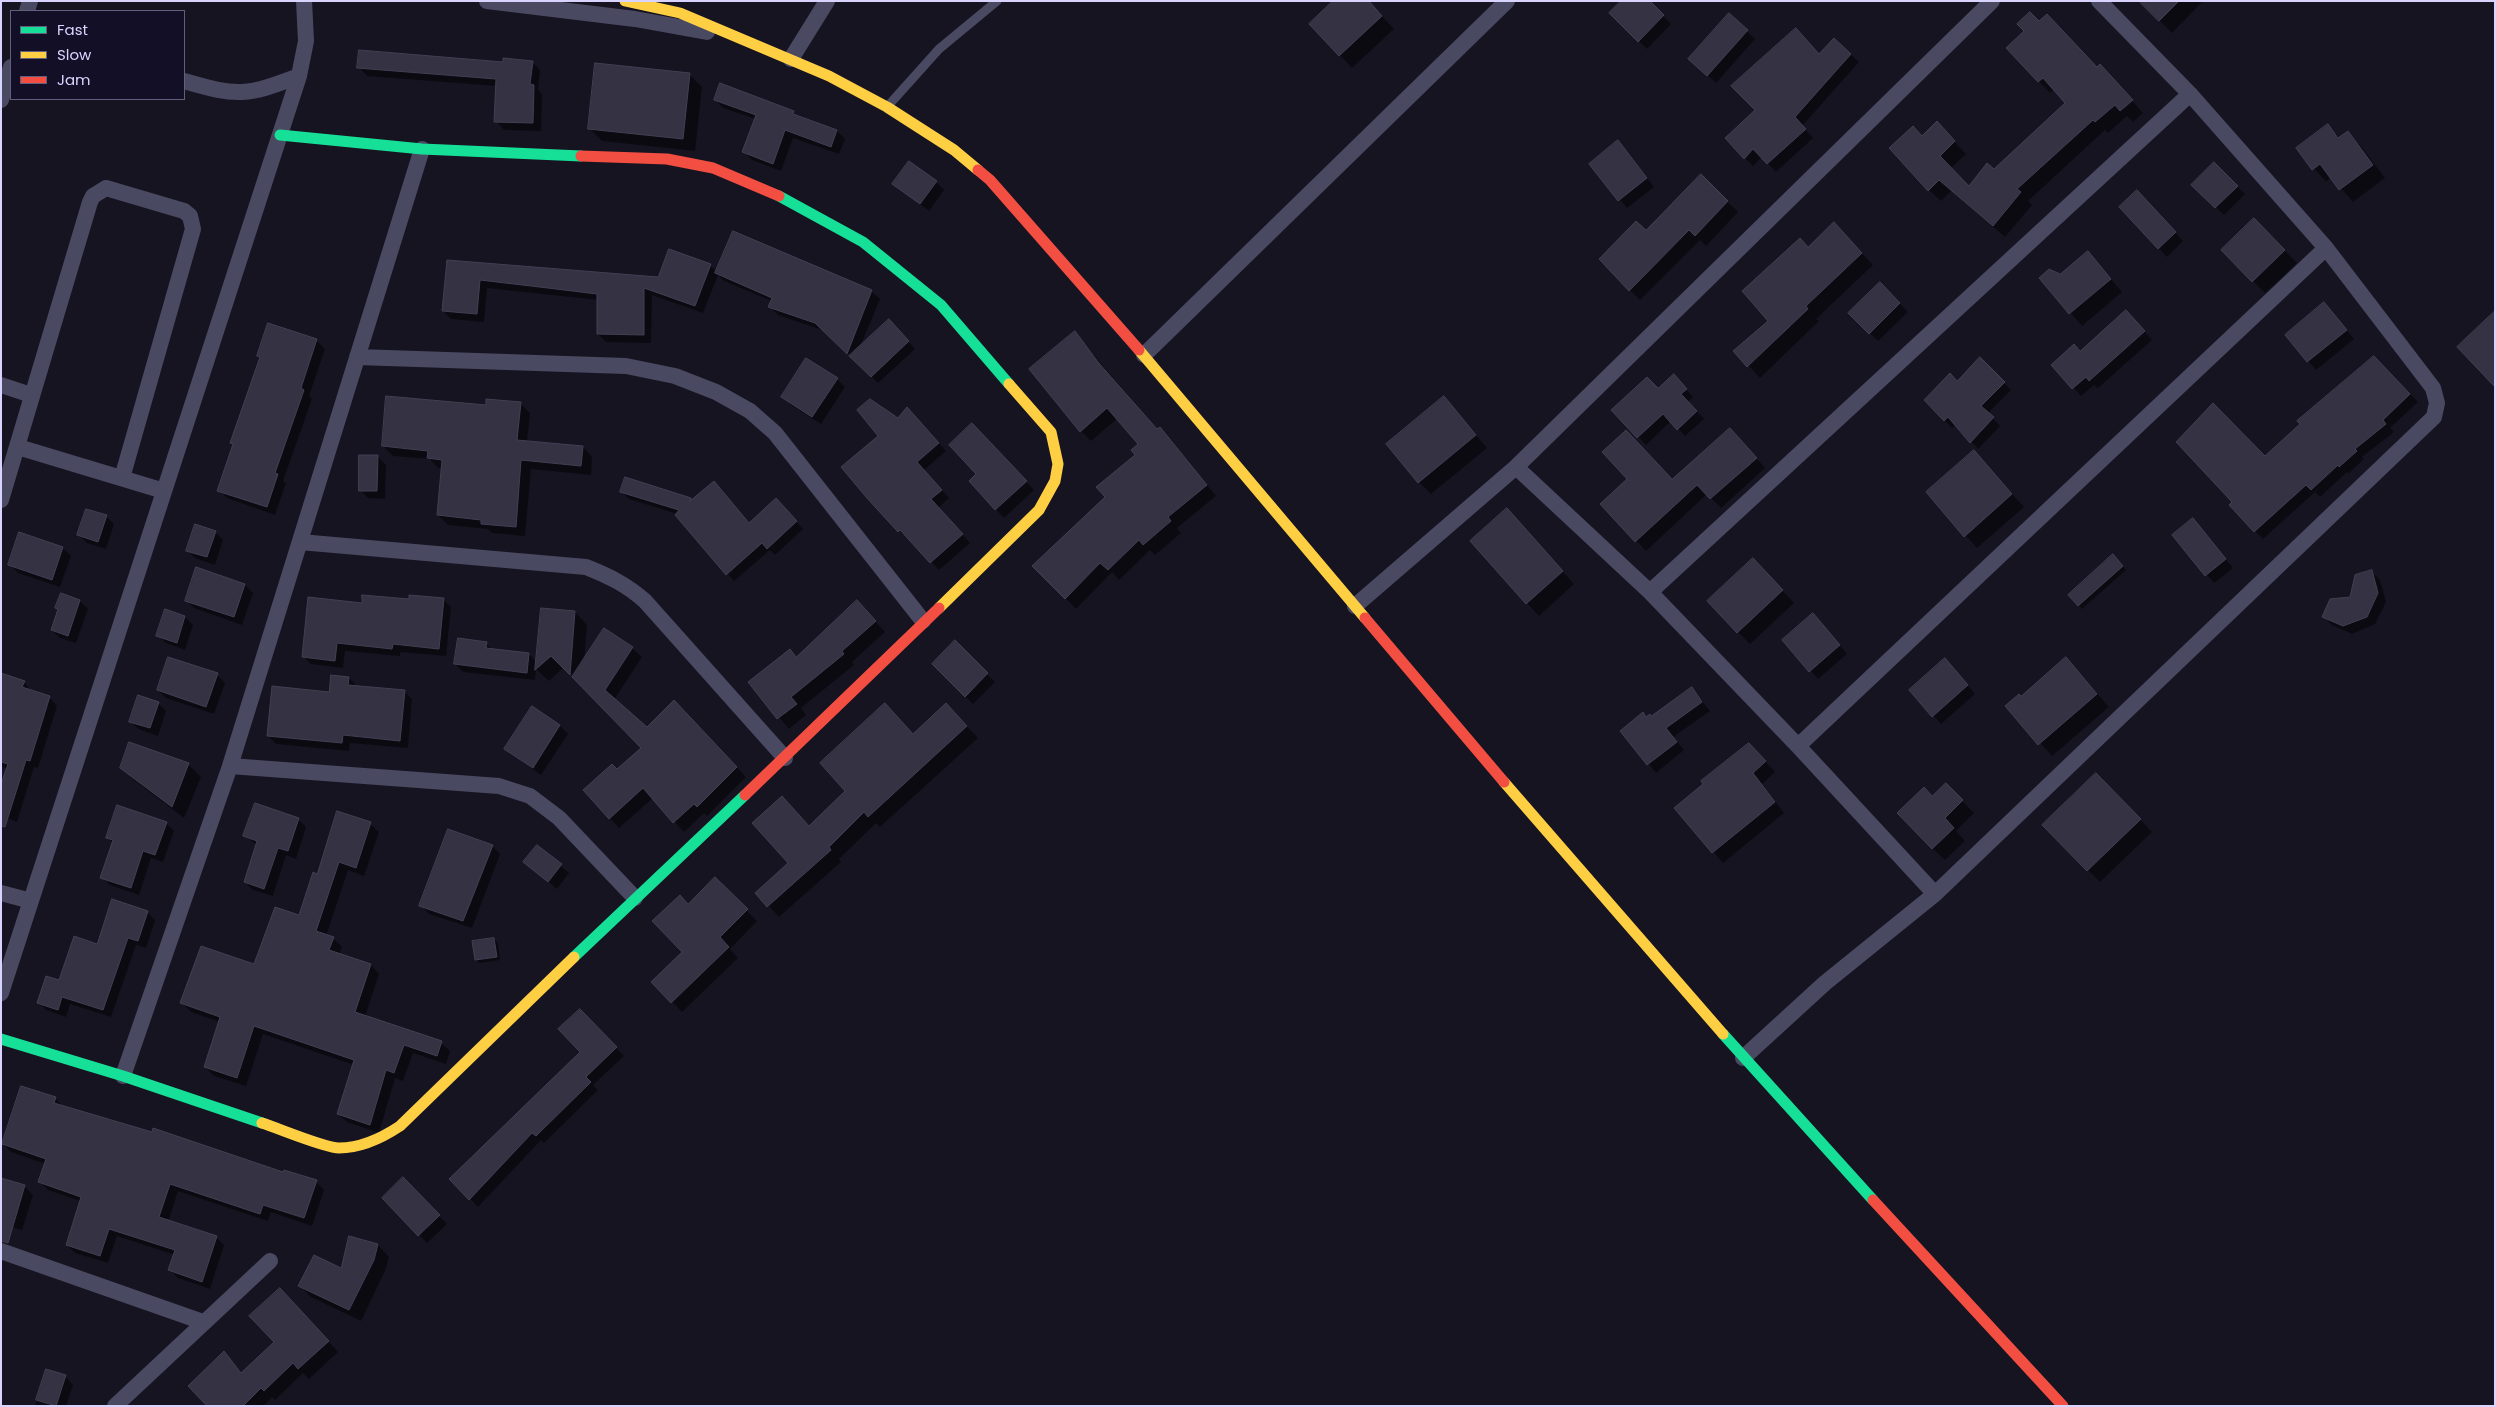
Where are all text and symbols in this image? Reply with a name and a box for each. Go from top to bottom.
legend [10,10,185,100]
text: Fast [57,19,88,40]
text: Slow [57,44,91,65]
text: Jam [57,69,91,90]

